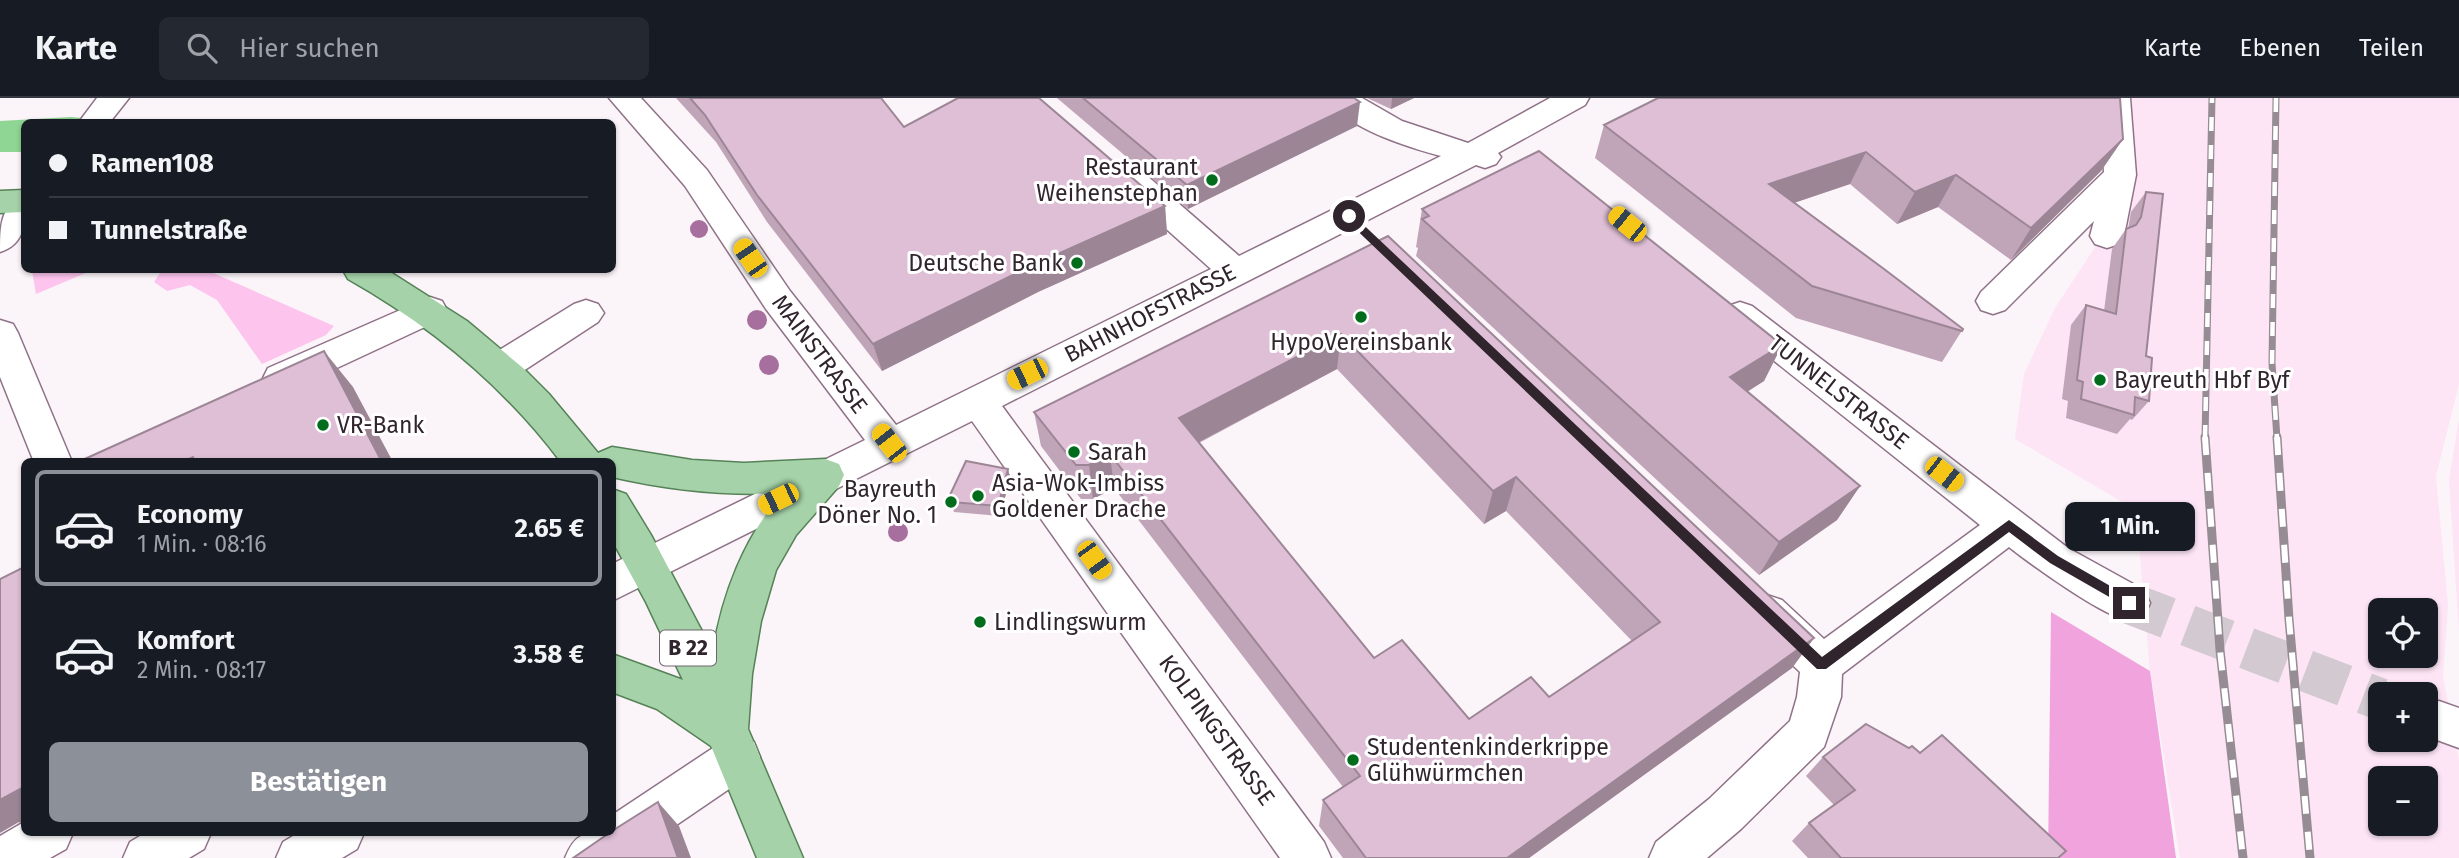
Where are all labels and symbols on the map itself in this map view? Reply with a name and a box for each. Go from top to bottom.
place label: Restaurant Weihenstephan [1036,153,1199,207]
marker: Restaurant Weihenstephan [1204,172,1220,188]
route start [1333,200,1365,232]
car [1605,203,1650,245]
car [730,235,771,281]
place label: Deutsche Bank [908,249,1063,277]
marker: Deutsche Bank [1069,255,1085,271]
street label: BAHNHOFSTRASSE [1059,258,1241,368]
street label: MAINSTRASSE [766,289,874,419]
marker: HypoVereinsbank [1353,309,1369,325]
place label: HypoVereinsbank [1270,328,1452,356]
street label: TUNNELSTRASSE [1763,329,1915,455]
car [1004,355,1051,393]
place label: Bayreuth Hbf Byf [2114,366,2292,394]
marker: Bayreuth Hbf Byf [2092,372,2108,388]
place label: VR-Bank [337,411,424,439]
marker: VR-Bank [315,417,331,433]
car [868,420,911,466]
place label: Sarah [1088,438,1147,466]
marker: Sarah [1066,444,1082,460]
car [1921,453,1968,495]
place label: Asia-Wok-Imbiss Goldener Drache [992,469,1166,523]
place label: Bayreuth Döner No. 1 [817,475,937,529]
car [755,480,802,518]
marker: Asia-Wok-Imbiss Goldener Drache [970,488,986,504]
marker: Bayreuth Döner No. 1 [943,494,959,510]
callout: 1 Min. [2064,502,2194,550]
car [1074,537,1115,583]
route end [2113,587,2145,619]
place label: Lindlingswurm [994,608,1147,636]
marker: Lindlingswurm [972,614,988,630]
road number: B 22 [660,630,716,666]
street label: KOLPINGSTRASSE [1153,649,1281,811]
place label: Studentenkinderkrippe Glühwürmchen [1367,733,1609,787]
marker: Studentenkinderkrippe Glühwürmchen [1345,752,1361,768]

